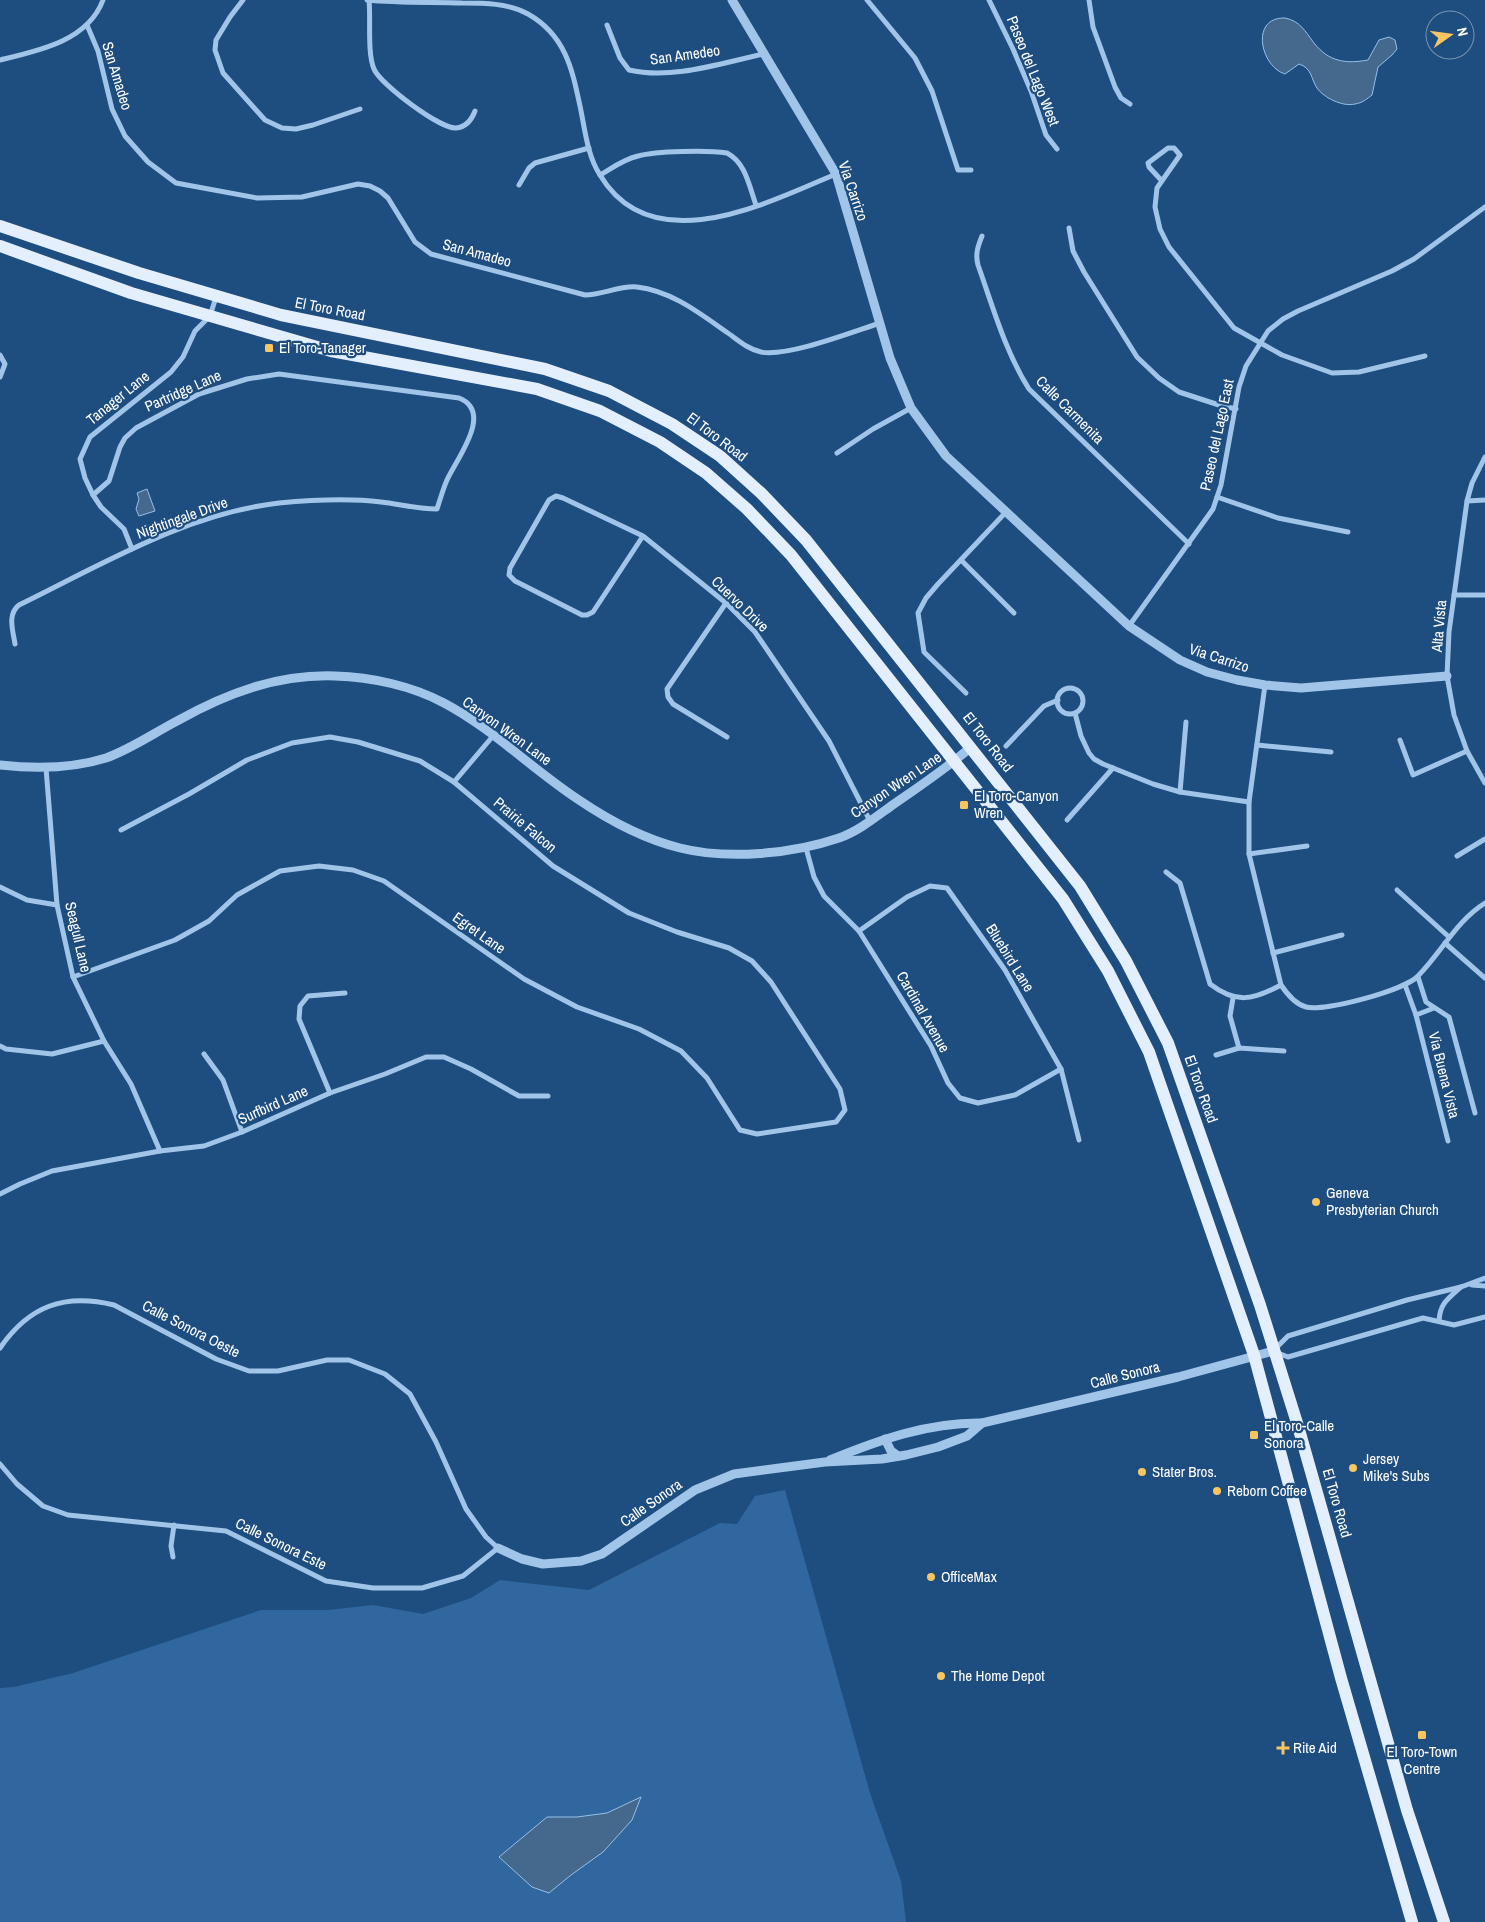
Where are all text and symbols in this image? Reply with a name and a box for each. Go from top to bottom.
north arrow [1425,10,1475,60]
street label: Paseo del Lago West [1002,13,1065,129]
text: N [1453,26,1472,38]
street label: San Amadeo [97,39,138,113]
street label: San Amedeo [649,39,721,70]
street label: Via Carrizo [833,158,874,224]
street label: San Amadeo [440,233,514,272]
street label: El Toro Road [293,291,367,326]
place label: El Toro-Tanager [279,337,366,358]
marker: El Toro-Tanager [263,342,275,354]
street label: Partridge Lane [141,364,224,417]
street label: Tanager Lane [82,366,154,430]
street label: Calle Carmenita [1032,371,1109,449]
street label: Paseo del Lago East [1194,377,1239,493]
street label: El Toro Road [683,407,752,466]
street label: Nightingale Drive [133,491,231,544]
street label: Cuervo Drive [707,571,774,636]
street label: Alta Vista [1426,599,1451,654]
street label: Via Carrizo [1186,638,1252,677]
street label: Canyon Wren Lane [458,691,556,770]
street label: El Toro Road [958,707,1018,776]
street label: Canyon Wren Lane [846,746,946,823]
place label: El Toro-Canyon Wren [974,785,1059,823]
street label: Prairie Falcon [489,792,561,857]
marker: El Toro-Canyon Wren [958,799,970,811]
street label: Seagull Lane [60,900,97,974]
street label: Egret Lane [449,907,510,959]
street label: Bluebird Lane [981,920,1040,996]
street label: Cardinal Avenue [892,967,955,1056]
street label: Via Buena Vista [1424,1029,1465,1120]
street label: El Toro Road [1179,1052,1223,1126]
street label: Surfbird Lane [234,1080,311,1129]
place label: Geneva Presbyterian Church [1326,1182,1439,1220]
marker: Geneva Presbyterian Church [1310,1196,1322,1208]
street label: Calle Sonora Oeste [139,1295,244,1362]
street label: Calle Sonora [1088,1356,1162,1393]
place label: El Toro-Calle Sonora [1264,1415,1334,1453]
marker: El Toro-Calle Sonora [1248,1429,1260,1441]
place label: Jersey Mike's Subs [1363,1448,1430,1486]
place label: Stater Bros. [1152,1461,1217,1482]
marker: Jersey Mike's Subs [1347,1462,1359,1474]
marker: Stater Bros. [1136,1466,1148,1478]
street label: El Toro Road [1318,1466,1357,1540]
street label: Calle Sonora [616,1474,686,1532]
place label: Reborn Coffee [1227,1480,1307,1501]
marker: Reborn Coffee [1211,1485,1223,1497]
street label: Calle Sonora Este [232,1512,331,1575]
place label: OfficeMax [941,1566,998,1587]
marker: OfficeMax [925,1571,937,1583]
place label: The Home Depot [951,1665,1045,1686]
marker: The Home Depot [935,1670,947,1682]
marker: El Toro-Town Centre [1416,1729,1428,1741]
place label: Rite Aid [1293,1737,1337,1758]
place label: El Toro-Town Centre [1387,1741,1457,1779]
marker: Rite Aid [1277,1742,1289,1754]

